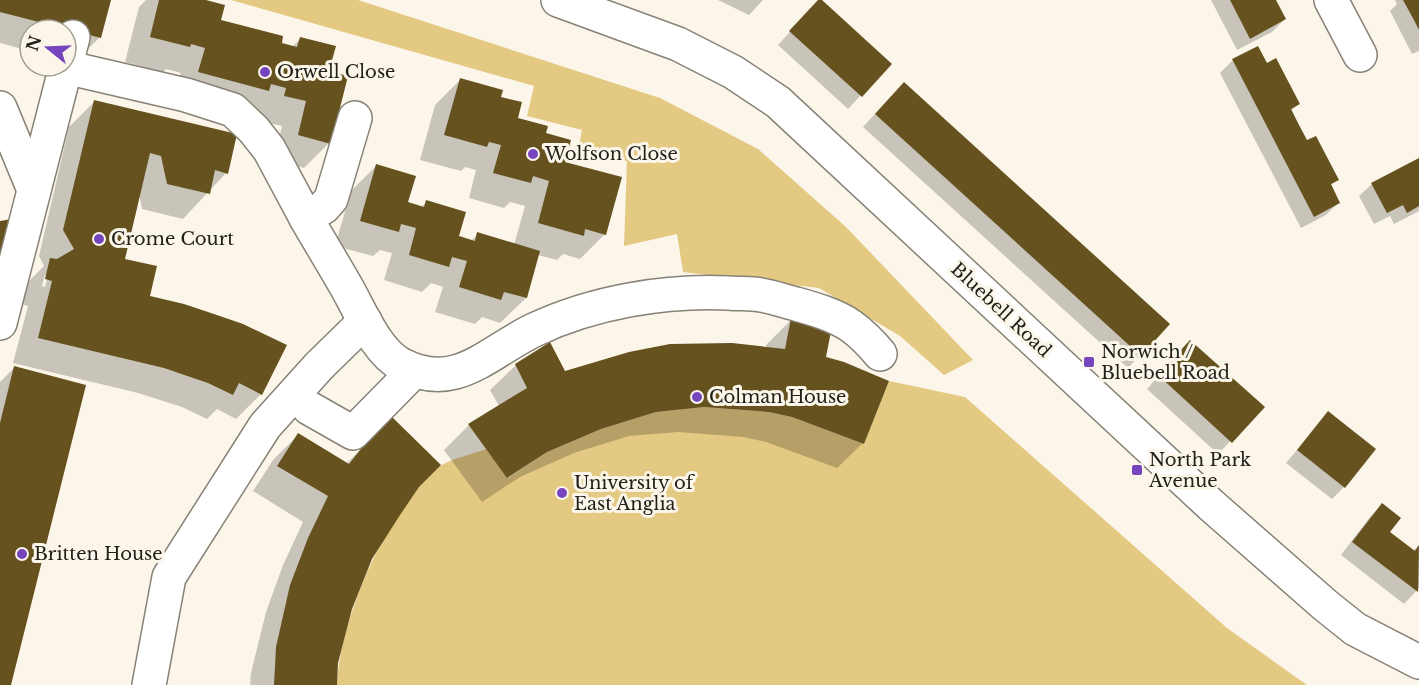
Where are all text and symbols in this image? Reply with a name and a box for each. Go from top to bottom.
north arrow [18,18,78,78]
text: N [22,33,46,54]
place label: Orwell Close [277,61,395,83]
marker: Orwell Close [258,65,272,79]
place label: Wolfson Close [544,143,678,165]
marker: Wolfson Close [526,147,540,161]
place label: Crome Court [111,228,234,250]
marker: Crome Court [92,232,106,246]
street label: Bluebell Road [946,258,1056,362]
place label: Norwich / Bluebell Road [1101,341,1230,384]
marker: Norwich / Bluebell Road [1082,355,1096,369]
place label: Colman House [709,386,846,408]
marker: Colman House [690,390,704,404]
place label: North Park Avenue [1148,449,1251,492]
marker: North Park Avenue [1130,463,1144,477]
place label: University of East Anglia [574,472,696,515]
marker: University of East Anglia [555,486,569,500]
place label: Britten House [34,543,163,565]
marker: Britten House [15,547,29,561]

